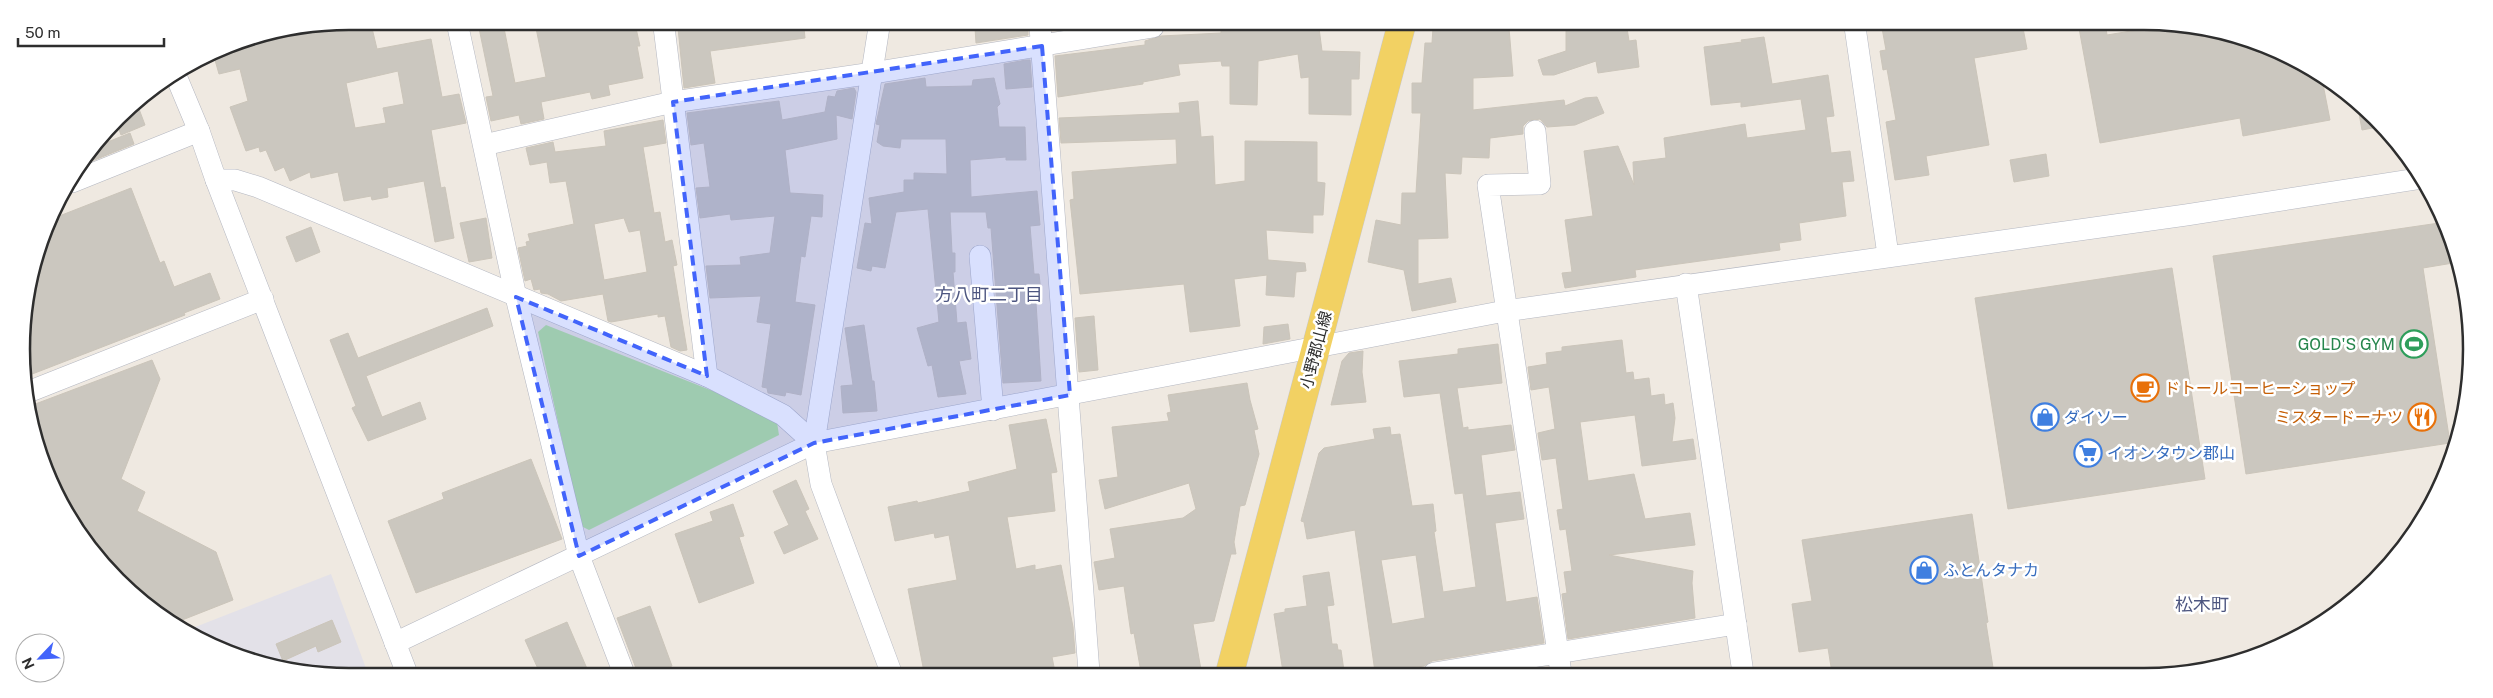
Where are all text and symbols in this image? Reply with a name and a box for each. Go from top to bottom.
scale bar [18,15,164,47]
text: 50 m [25,24,60,41]
district label: 方八町二丁目 [935,284,1043,305]
street label: 小野郡山線 [1296,309,1336,391]
sports icon: GOLD'S GYM [2399,329,2429,359]
place label: GOLD'S GYM [2298,335,2395,354]
cafe icon: ドトールコーヒーショップ [2130,373,2160,403]
place label: ドトールコーヒーショップ [2164,379,2355,398]
shop icon: ダイソー [2030,402,2060,432]
restaurant icon: ミスタードーナツ [2407,402,2437,432]
place label: ダイソー [2064,408,2128,427]
place label: ミスタードーナツ [2275,408,2403,427]
supermarket icon: イオンタウン郡山 [2073,438,2103,468]
place label: イオンタウン郡山 [2107,444,2235,463]
shop icon: ふとんタナカ [1909,555,1939,585]
place label: ふとんタナカ [1943,561,2039,580]
district label: 松木町 [2175,594,2229,615]
north arrow [15,633,65,683]
text: N [19,655,38,672]

